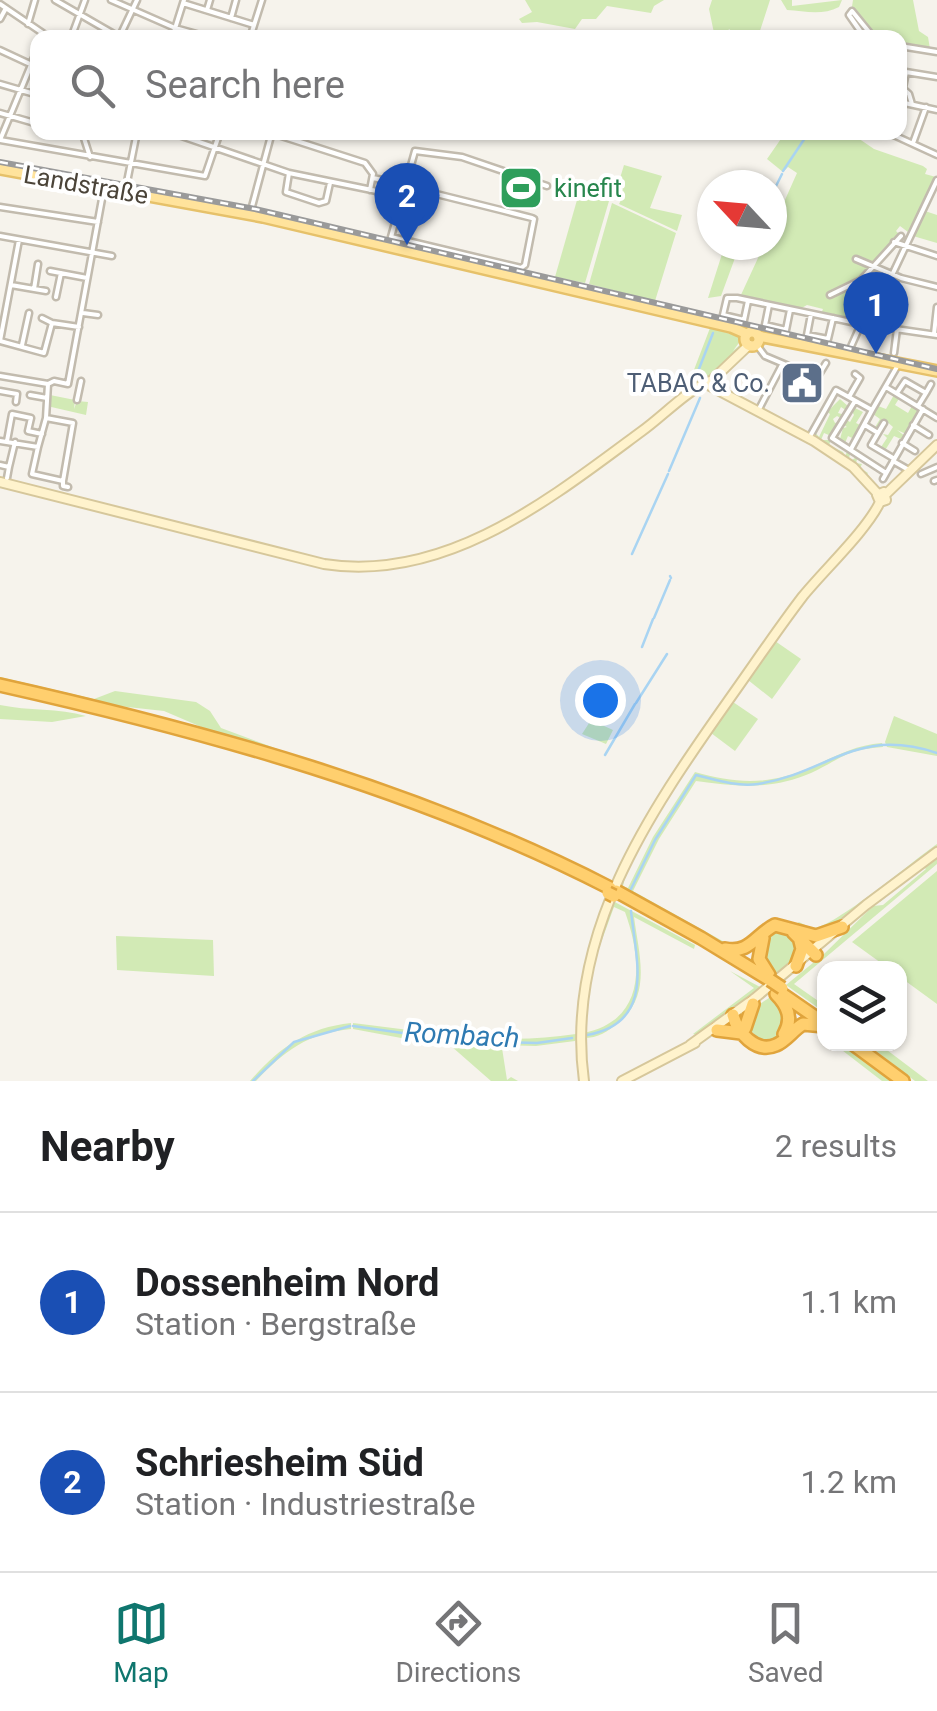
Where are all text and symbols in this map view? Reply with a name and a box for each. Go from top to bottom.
search box [30,30,907,140]
icon: search [65,58,120,113]
text: Search here [145,63,345,107]
street label: Landstraße [22,160,150,210]
pin: 2 [374,162,440,245]
sports icon: kinefit [498,165,544,211]
north arrow [697,170,787,260]
place label: kinefit [554,174,622,203]
pin: 1 [844,272,908,354]
public building icon: TABAC & Co. [779,360,825,406]
place label: TABAC & Co. [627,369,770,398]
your location [575,675,626,726]
map controls [817,961,907,1051]
button: layers [817,961,907,1051]
water label: Rombach [404,1016,520,1054]
text: Nearby [40,1122,175,1171]
text: 2 results [775,1127,897,1165]
text: Dossenheim Nord [135,1261,439,1305]
text: 1 [63,1283,82,1321]
text: 1.1 km [800,1283,897,1321]
text: Station · Bergstraße [135,1305,416,1343]
text: Schriesheim Süd [135,1441,424,1485]
text: 2 [63,1463,82,1501]
text: 1.2 km [800,1463,897,1501]
text: Station · Industriestraße [135,1485,476,1523]
tab: Map [113,1596,169,1689]
tab: Directions [395,1596,521,1689]
tab: Saved [748,1596,824,1689]

